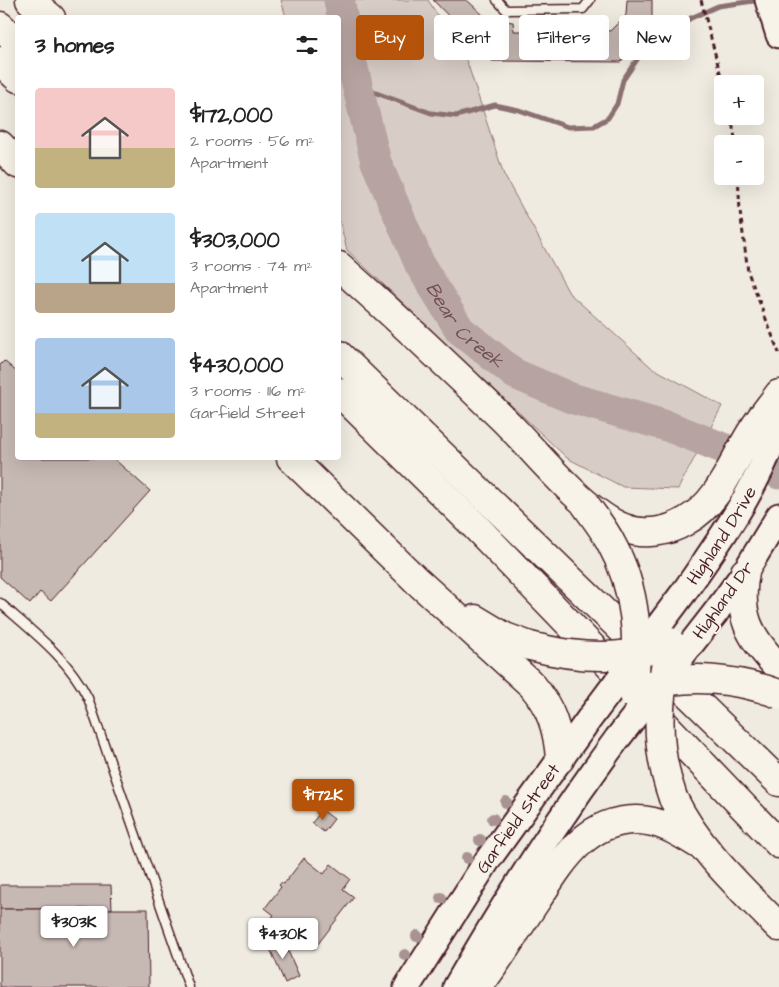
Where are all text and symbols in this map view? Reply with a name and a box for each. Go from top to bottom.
chip: Buy [356,15,424,60]
chip: Rent [434,15,509,60]
chip: Filters [519,15,609,60]
chip: New [619,15,690,60]
text: 3 homes [35,31,115,60]
icon: filters [293,31,321,59]
map controls [714,75,764,185]
button: + [714,75,764,125]
text: $172,000 [190,101,273,130]
icon: home [75,108,135,168]
text: 2 rooms · 56 m² [190,130,314,152]
button: − [714,135,764,185]
text: Apartment [190,152,268,174]
text: $303,000 [190,226,280,255]
icon: home [75,233,135,293]
text: 3 rooms · 74 m² [190,255,313,277]
text: Apartment [190,277,268,299]
water label: Bear Creek [419,277,509,375]
text: $430,000 [190,351,283,380]
icon: home [75,358,135,418]
text: 3 rooms · 116 m² [190,380,306,402]
text: Garfield Street [190,402,305,424]
street label: Highland Drive [681,482,763,590]
street label: Highland Dr [687,556,761,645]
street label: Garfield Street [470,758,567,878]
pin: $172K [288,778,358,821]
text: $172K [303,784,343,806]
pin: $303K [39,906,109,948]
text: $303K [52,911,96,933]
pin: $430K [248,918,318,960]
text: $430K [259,923,307,945]

